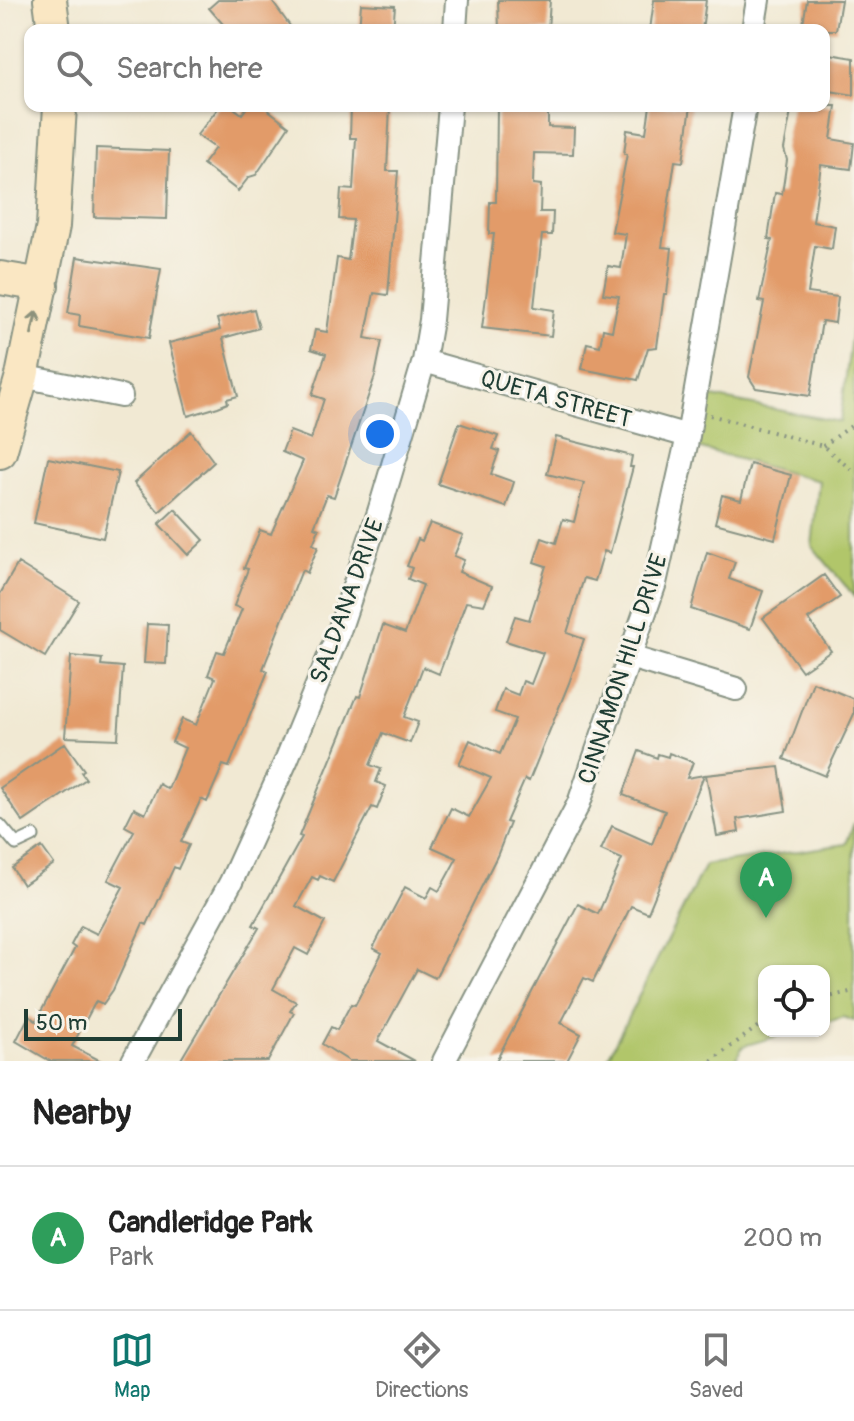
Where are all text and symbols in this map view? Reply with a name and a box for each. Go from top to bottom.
search box [24,24,830,112]
icon: search [52,46,96,90]
text: Search here [116,50,263,87]
one-way arrow [27,310,42,336]
street label: QUETA STREET [477,364,635,434]
your location [360,414,400,454]
street label: SALDANA DRIVE [304,515,390,687]
street label: CINNAMON HILL DRIVE [572,550,674,788]
pin: A [740,852,792,918]
map controls [758,965,830,1037]
button: locate [758,965,830,1037]
scale bar [24,1005,182,1041]
text: 50 m [36,1009,87,1037]
text: Nearby [32,1092,131,1135]
text: Candleridge Park [108,1204,313,1241]
text: A [50,1222,66,1254]
text: 200 m [743,1222,822,1254]
text: Park [108,1241,154,1273]
tab: Map [110,1328,154,1404]
tab: Directions [375,1328,468,1404]
tab: Saved [689,1328,744,1404]

